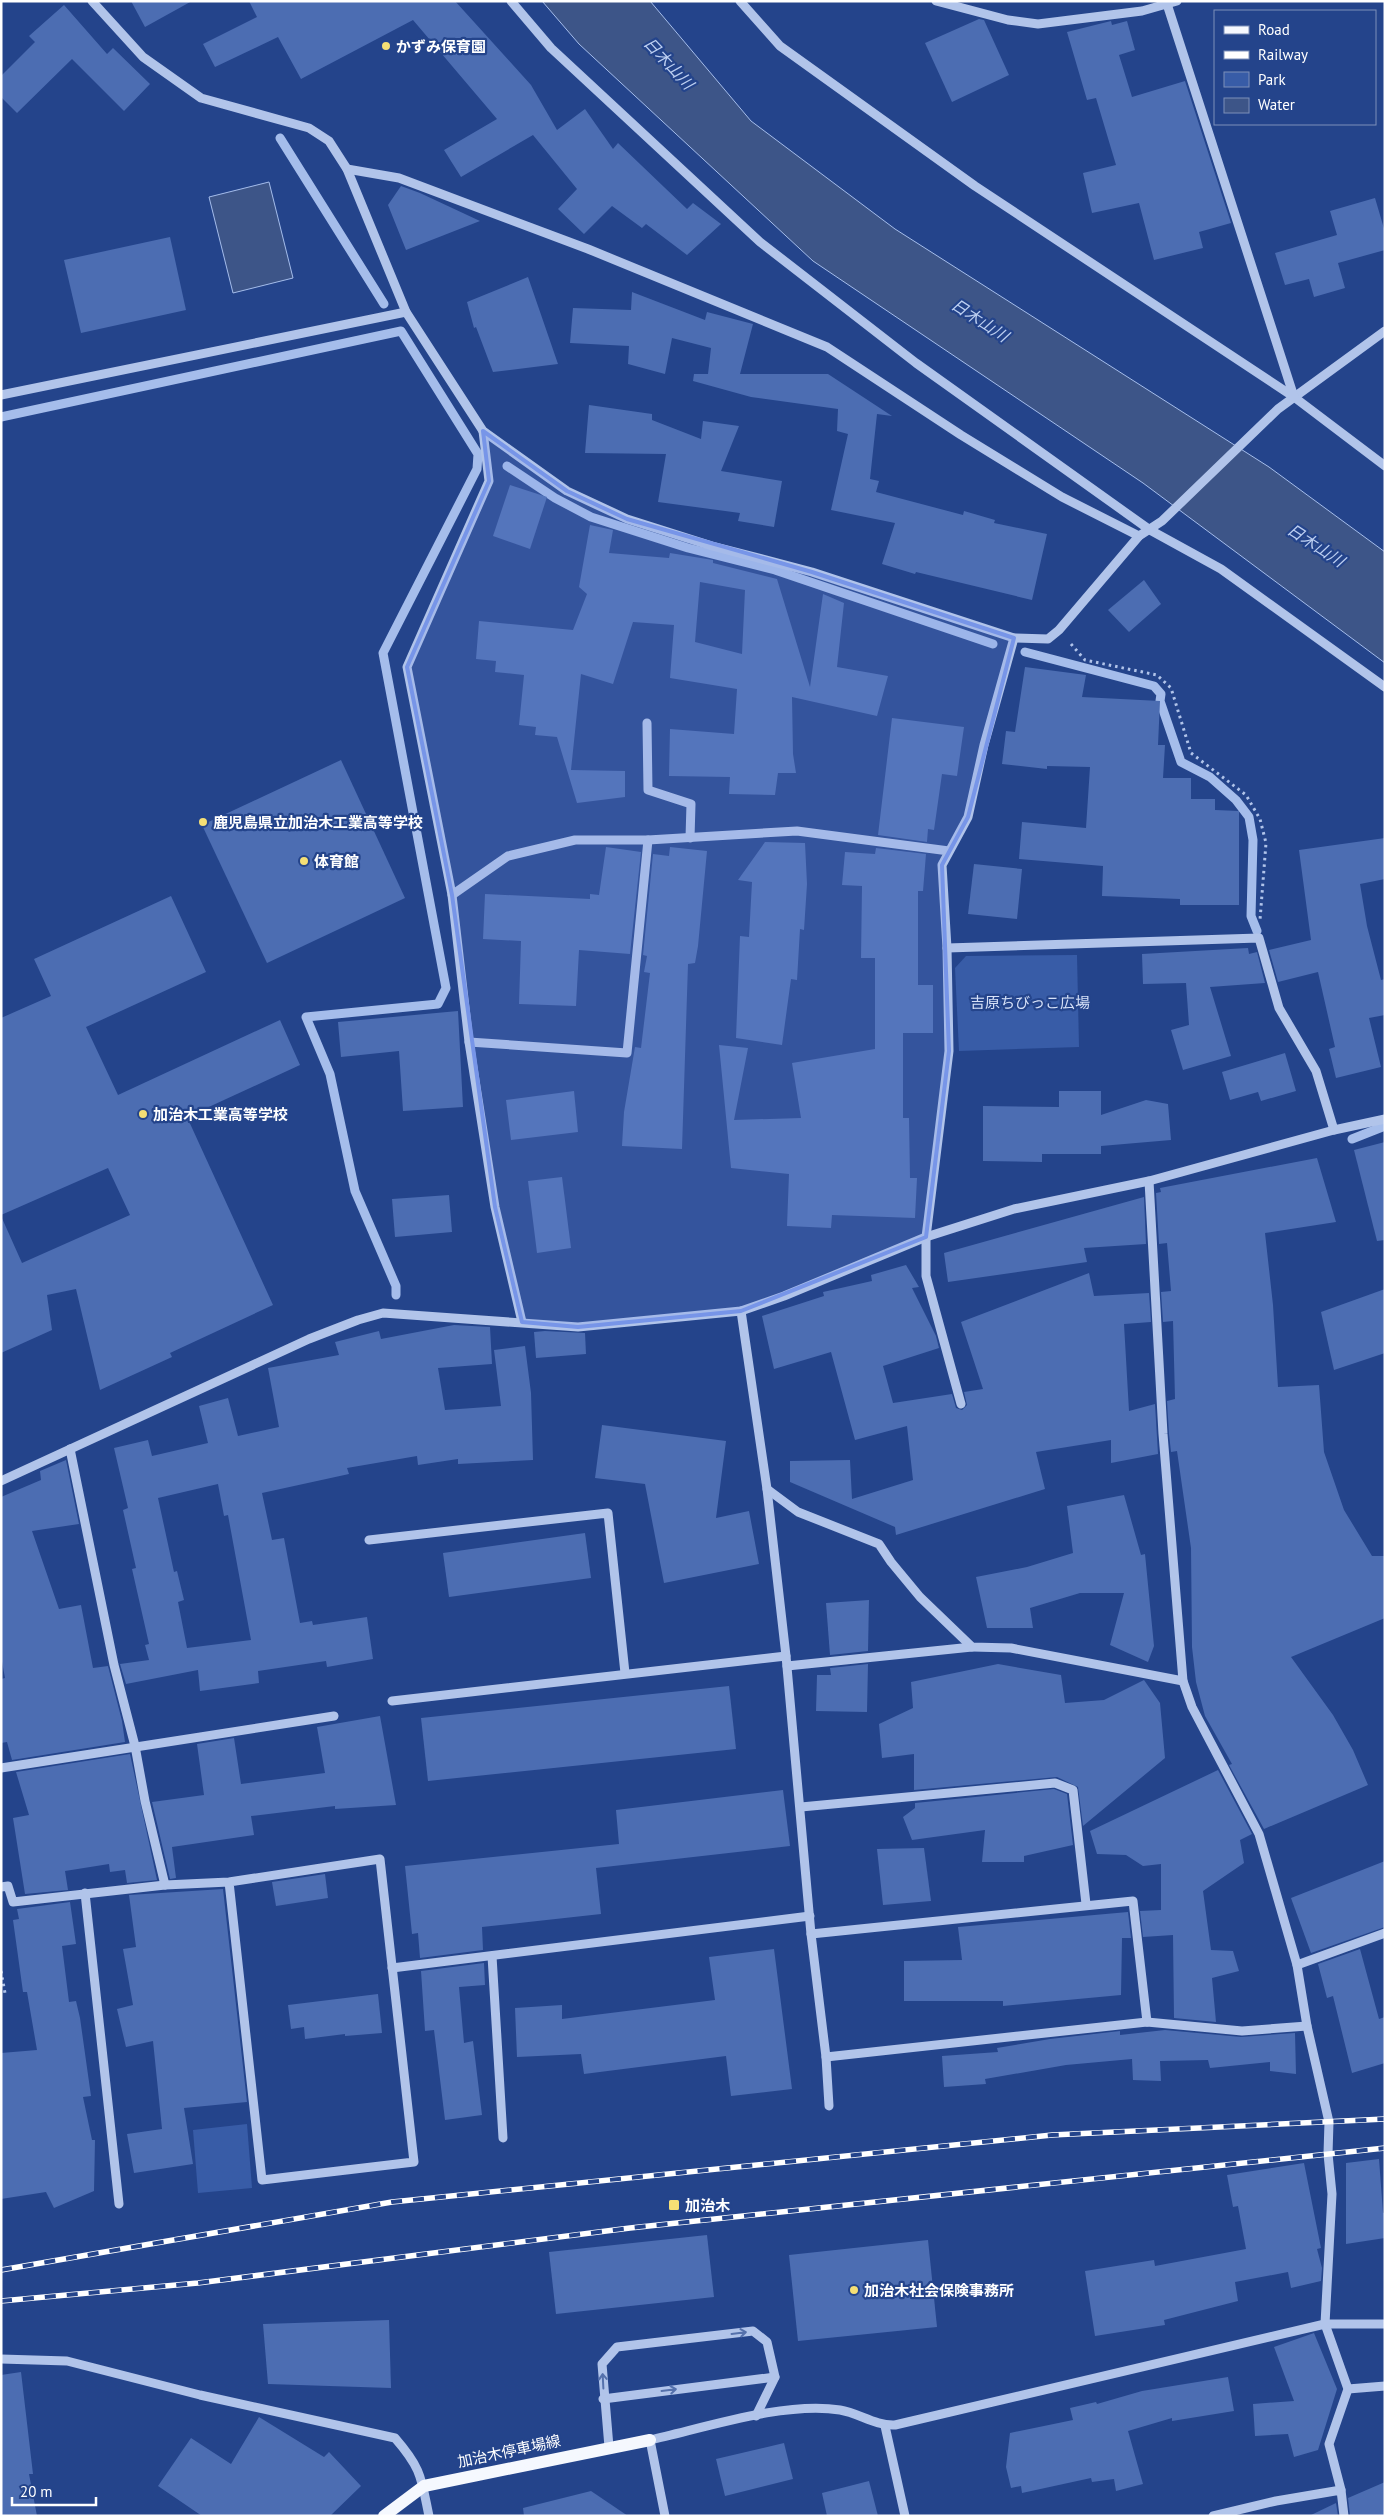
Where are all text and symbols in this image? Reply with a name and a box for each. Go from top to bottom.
legend [1214,10,1376,125]
text: Road [1258,20,1290,39]
water label: 日木山川 [640,33,699,95]
place label: かずみ保育園 [396,37,486,56]
marker: かずみ保育園 [380,40,392,52]
text: Railway [1258,45,1308,64]
text: Park [1258,70,1286,89]
text: Water [1258,95,1295,114]
water label: 日木山川 [948,294,1014,347]
water label: 日木山川 [1284,519,1350,572]
place label: 鹿児島県立加治木工業高等学校 [213,813,423,832]
marker: 鹿児島県立加治木工業高等学校 [197,816,209,828]
place label: 体育館 [314,852,359,871]
marker: 体育館 [298,855,310,867]
park label: 吉原ちびっこ広場 [970,993,1090,1012]
place label: 加治木工業高等学校 [153,1105,288,1124]
marker: 加治木工業高等学校 [137,1108,149,1120]
place label: 加治木 [685,2196,730,2215]
marker: 加治木 [667,2198,681,2212]
place label: 加治木社会保険事務所 [864,2281,1014,2300]
marker: 加治木社会保険事務所 [848,2284,860,2296]
one-way arrow [731,2328,747,2338]
one-way arrow [598,2373,607,2389]
one-way arrow [661,2385,677,2395]
street label: 加治木停車場線 [456,2431,562,2471]
scale bar [12,2474,96,2506]
text: 20 m [20,2482,53,2501]

